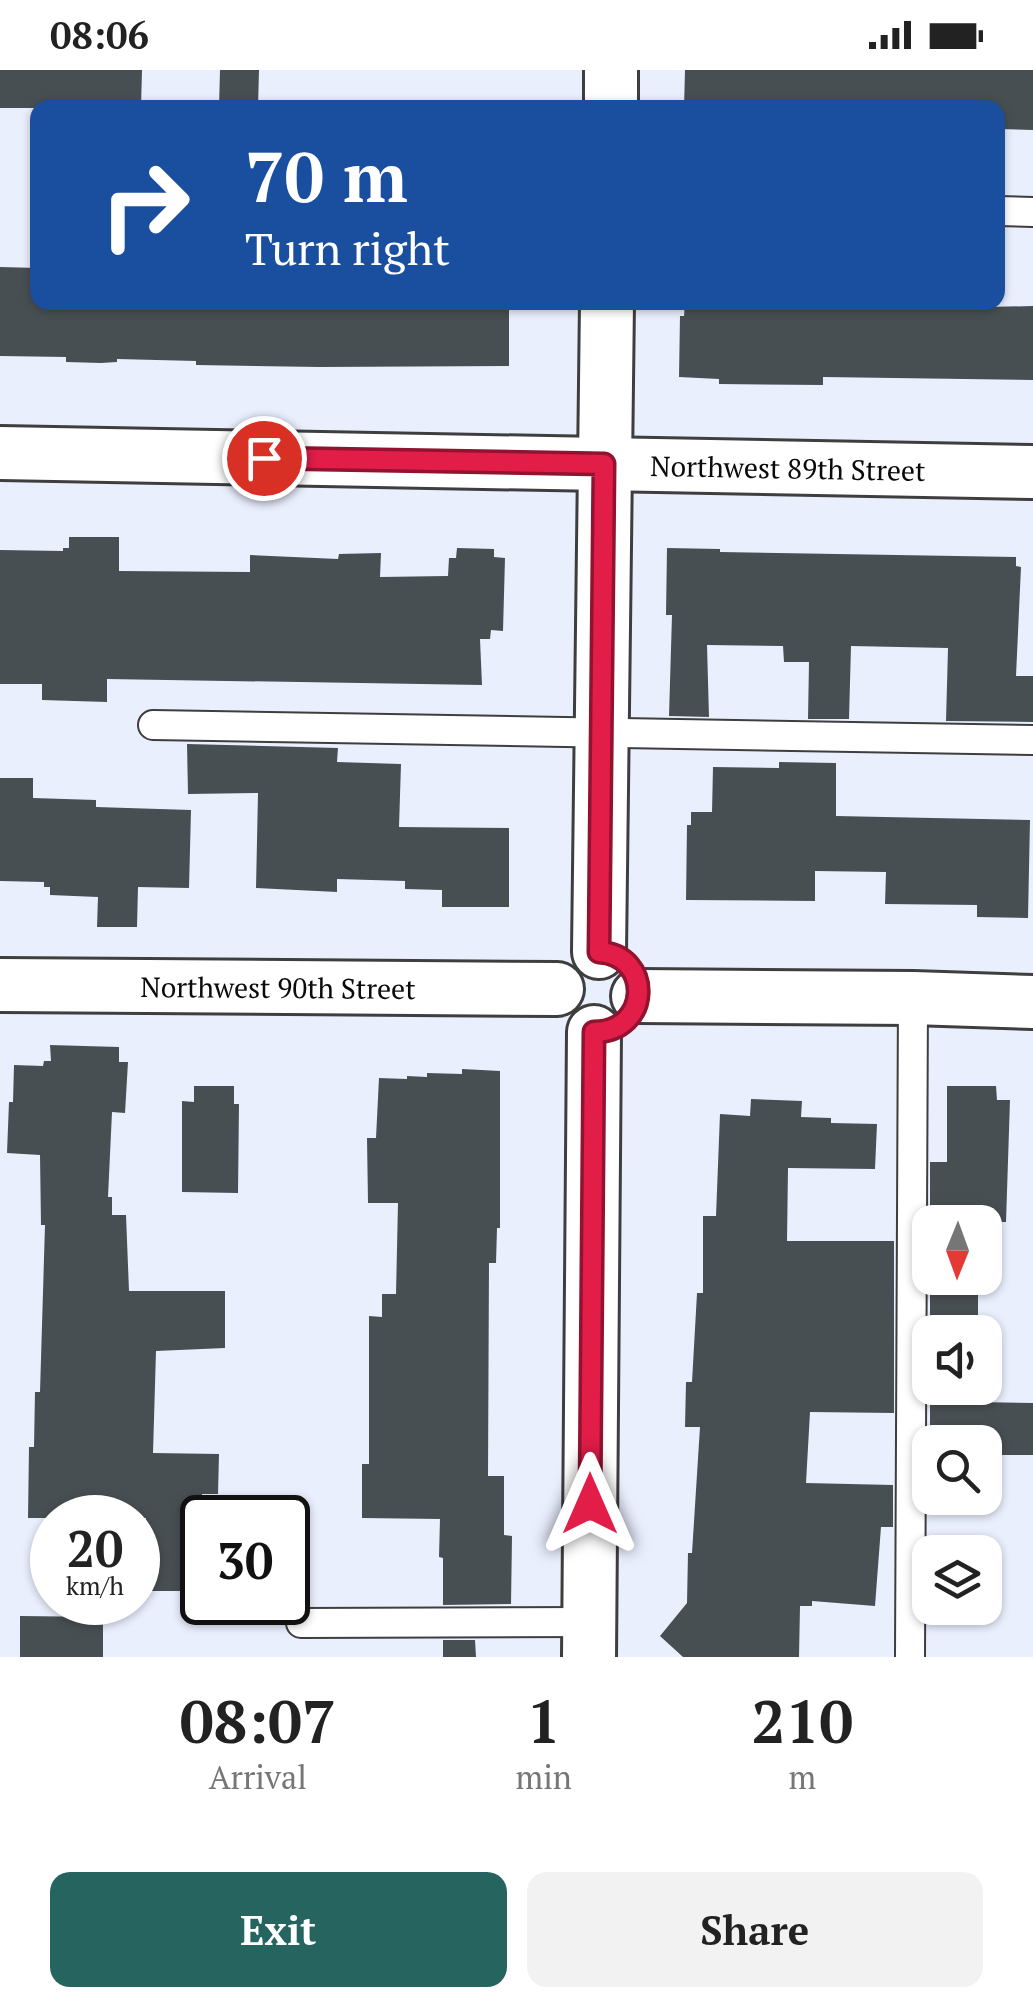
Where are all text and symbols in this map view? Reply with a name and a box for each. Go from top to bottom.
text: 08:06 [50,10,149,60]
text: 70 m [245,129,408,222]
icon: right [80,140,210,270]
text: Turn right [245,218,450,278]
pin [222,416,307,501]
icon: arrive [237,431,292,486]
street label: Northwest 89th Street [650,446,926,489]
street label: Northwest 90th Street [140,968,416,1006]
north arrow [912,1205,1002,1295]
map controls [912,1205,1002,1625]
button: sound [912,1315,1002,1405]
button: search [912,1425,1002,1515]
position arrow [538,1452,642,1556]
speed limit sign: 30 [180,1495,310,1625]
text: 20 [67,1515,123,1581]
button: layers [912,1535,1002,1625]
text: km/h [66,1569,124,1602]
text: 08:07 [180,1681,336,1760]
text: 1 [527,1681,561,1760]
text: 210 [752,1681,853,1760]
text: Arrival [209,1756,307,1798]
text: min [516,1756,572,1798]
text: m [789,1756,816,1798]
button: Exit [50,1872,507,1987]
button: Share [527,1872,983,1987]

